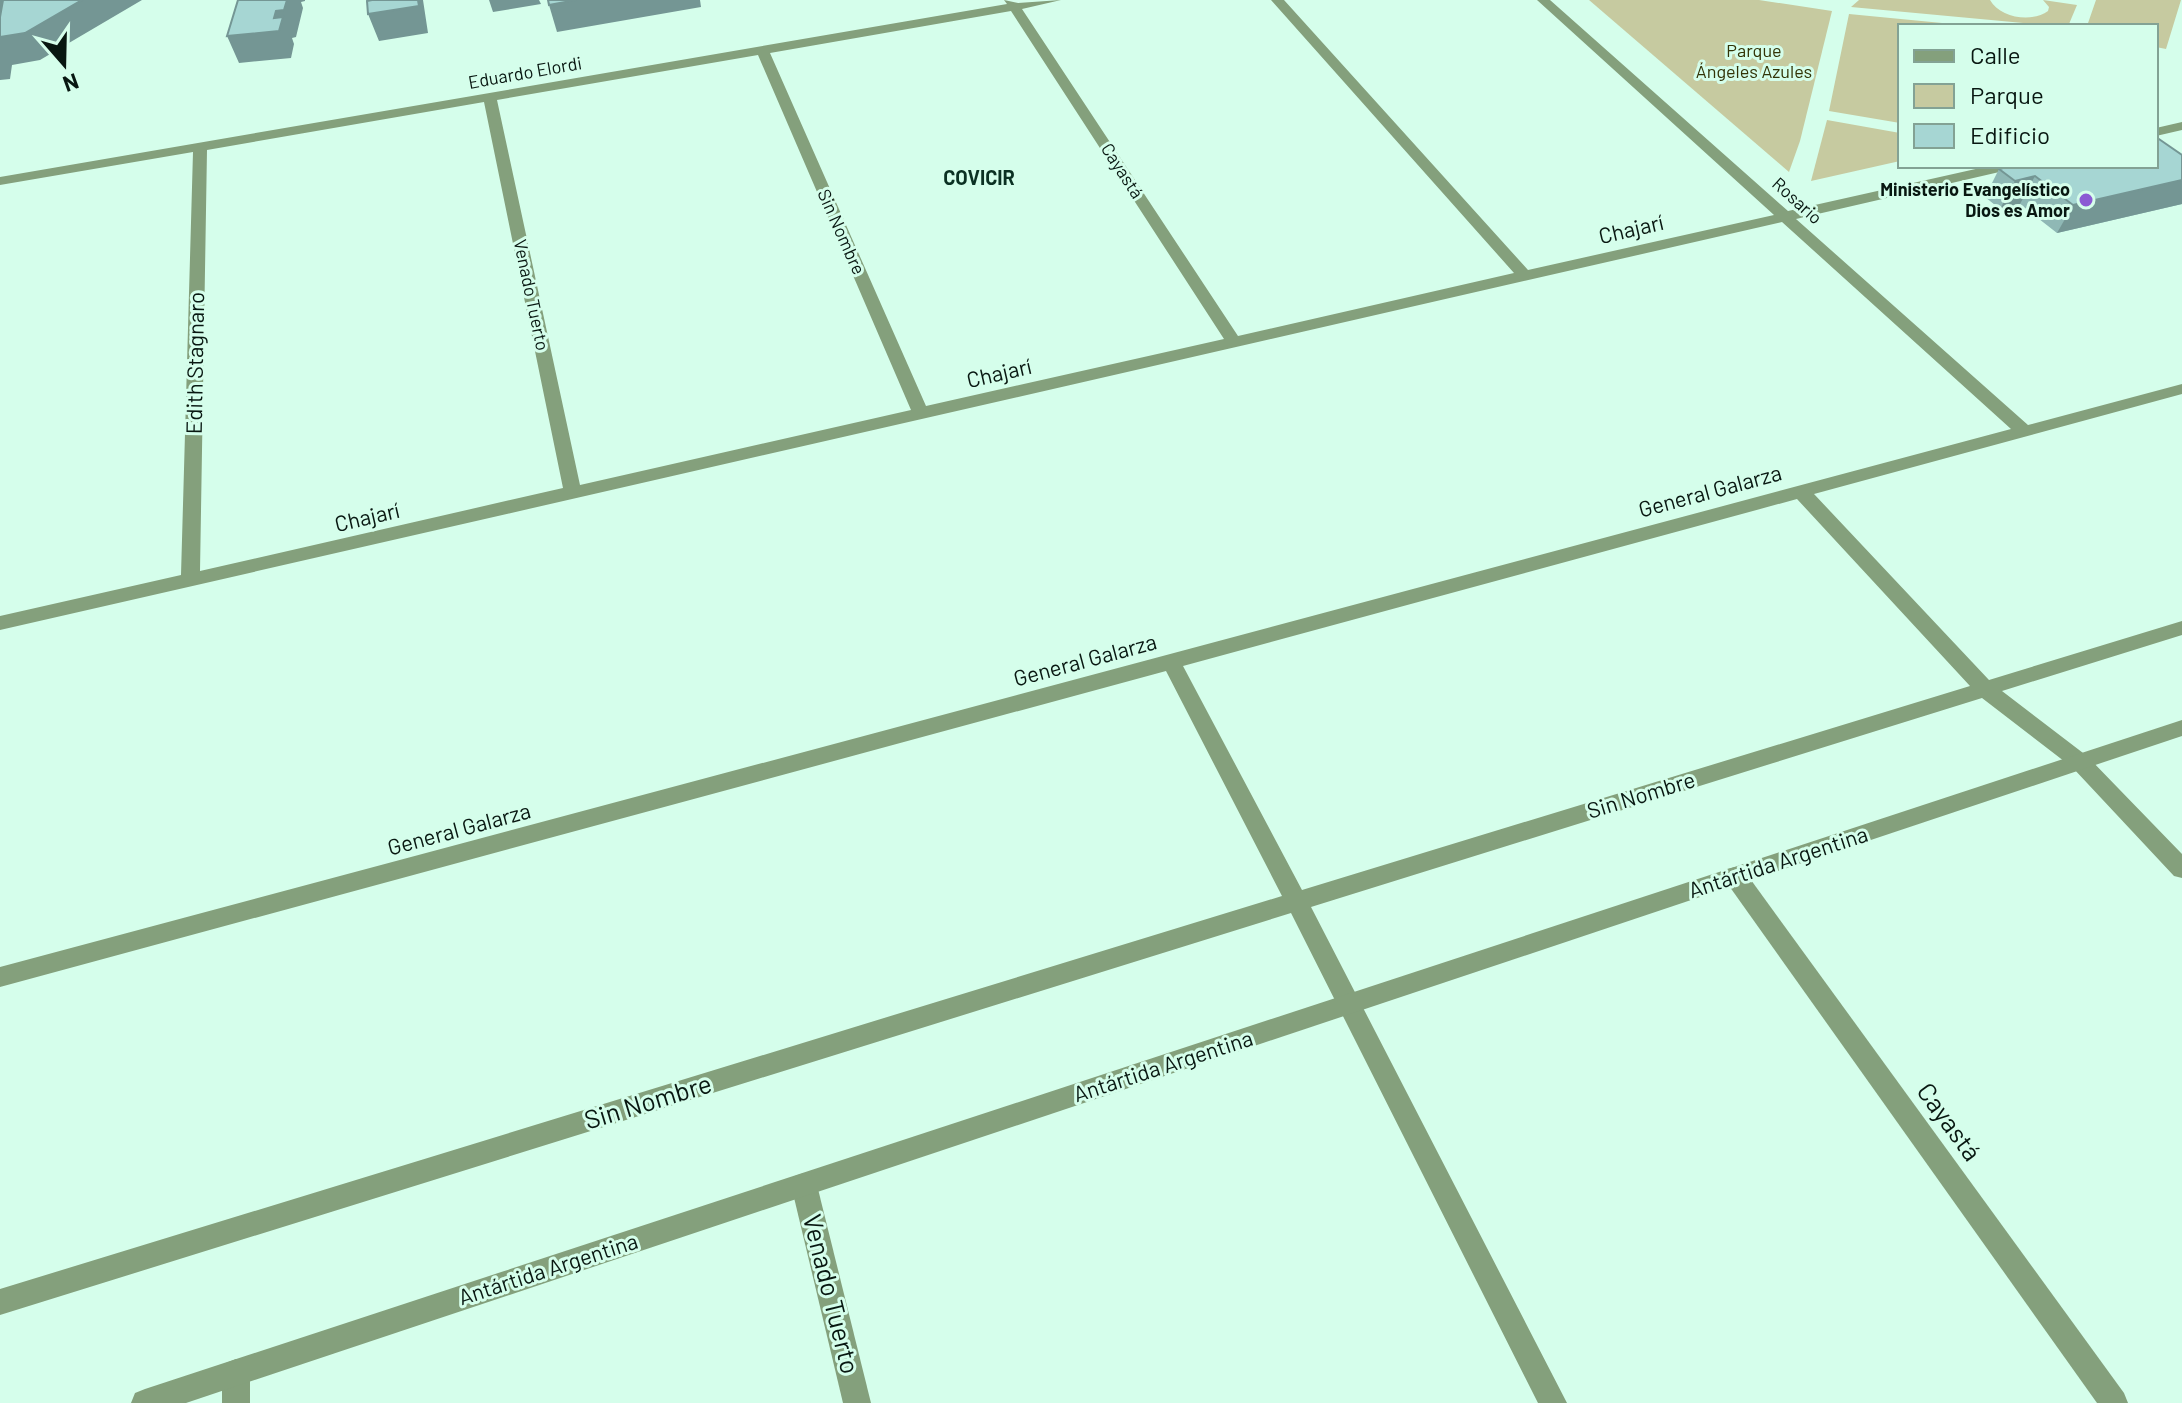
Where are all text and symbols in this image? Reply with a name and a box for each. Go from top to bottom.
north arrow [24,24,104,104]
legend [1898,24,2158,168]
park label: Parque Ángeles Azules [1696,39,1812,82]
text: Calle [1970,40,2021,69]
street label: Eduardo Elordi [466,51,583,93]
text: N [60,69,83,98]
text: Parque [1970,80,2044,109]
text: Edificio [1970,120,2050,149]
street label: Cayastá [1097,139,1149,202]
district label: COVICIR [943,165,1015,189]
street label: Rosario [1768,172,1827,228]
place label: Ministerio Evangelístico Dios es Amor [1880,178,2070,221]
street label: Sin Nombre [813,185,870,278]
marker: Ministerio Evangelístico Dios es Amor [2077,191,2095,209]
street label: Chajarí [1596,208,1666,248]
street label: Venado Tuerto [509,237,554,352]
street label: Edith Stagnaro [180,292,208,434]
street label: Chajarí [964,352,1034,392]
street label: General Galarza [1635,458,1784,522]
street label: Chajarí [332,496,402,536]
street label: General Galarza [1010,627,1159,691]
street label: Sin Nombre [1584,765,1698,823]
street label: General Galarza [384,796,533,860]
street label: Antártida Argentina [1685,820,1871,902]
street label: Antártida Argentina [1070,1024,1256,1106]
street label: Sin Nombre [580,1066,715,1135]
street label: Cayastá [1912,1076,1989,1166]
street label: Venado Tuerto [798,1211,867,1377]
street label: Antártida Argentina [455,1227,641,1309]

